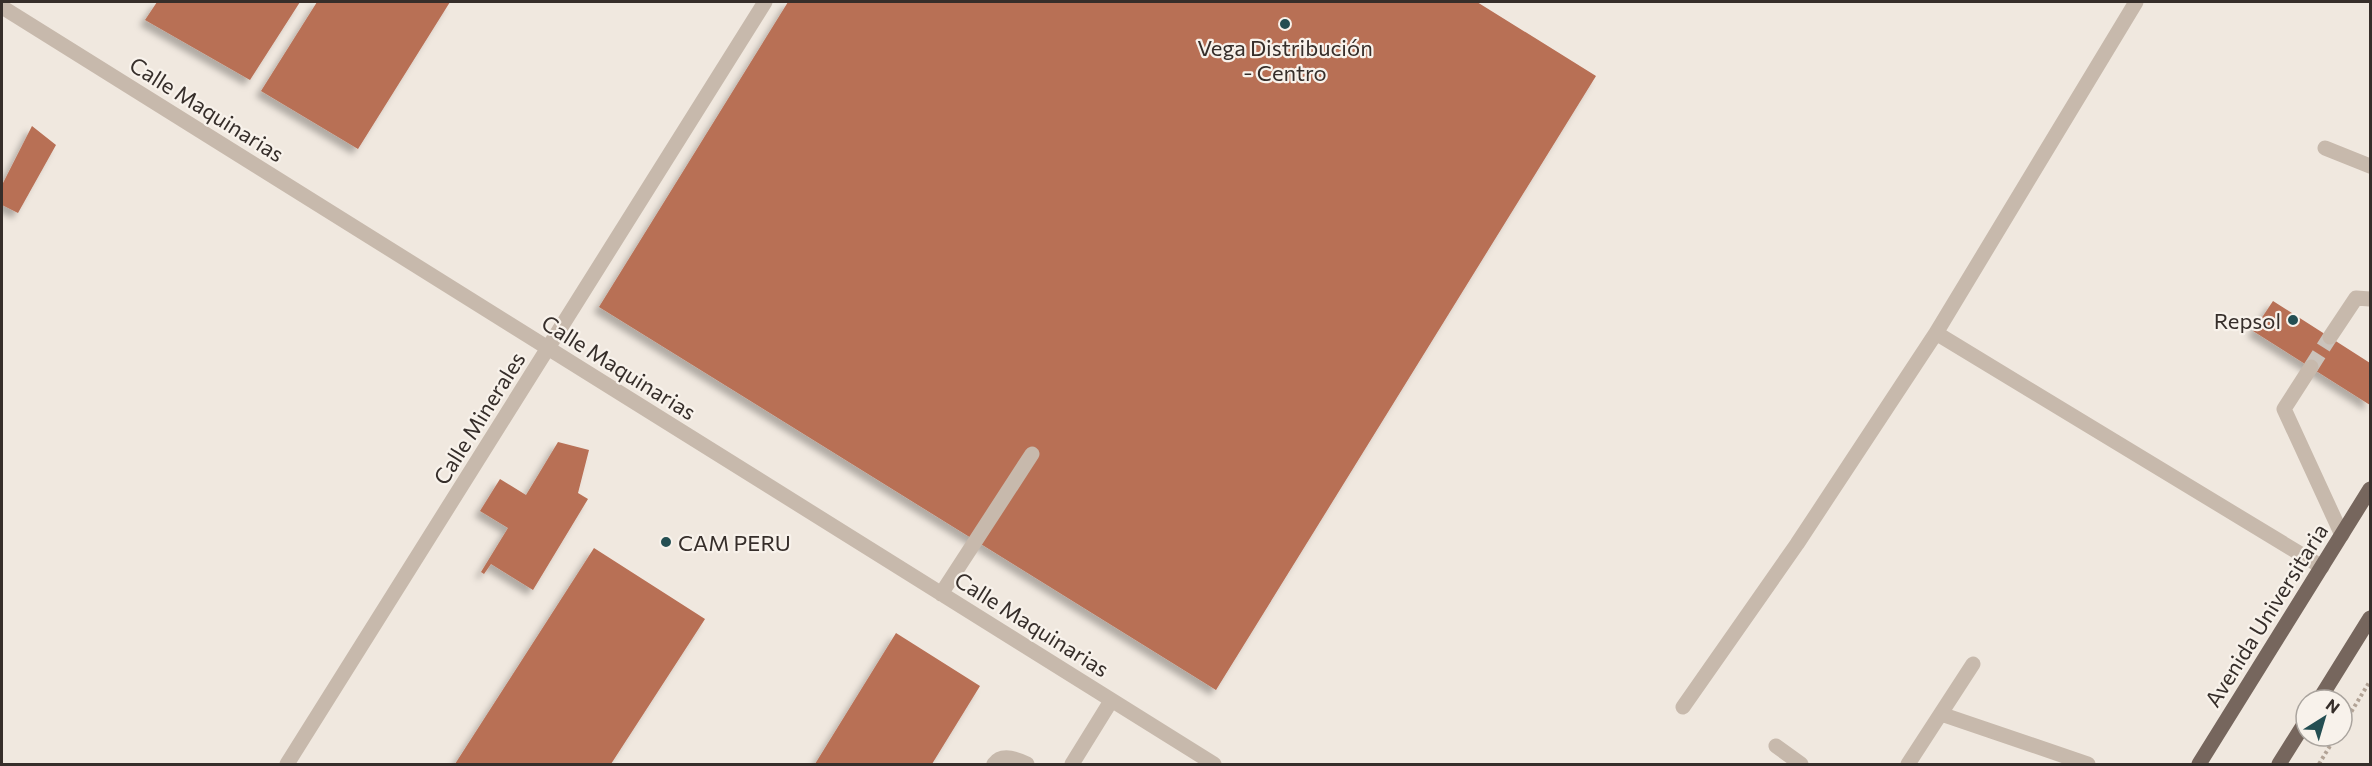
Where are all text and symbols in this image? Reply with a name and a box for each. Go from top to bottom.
marker: Vega Distribución - Centro [1278,17,1292,31]
place label: Vega Distribución - Centro [1197,34,1373,86]
street label: Calle Maquinarias [125,51,289,167]
place label: Repsol [2214,307,2281,334]
street label: Calle Maquinarias [537,309,701,425]
marker: Repsol [2286,313,2300,327]
street label: Calle Minerales [427,346,531,490]
street label: Avenida Universitaria [2199,518,2333,712]
place label: CAM PERU [678,529,791,556]
marker: CAM PERU [659,535,673,549]
street label: Calle Maquinarias [950,566,1114,682]
north arrow [2294,688,2354,748]
text: N [2323,694,2344,717]

